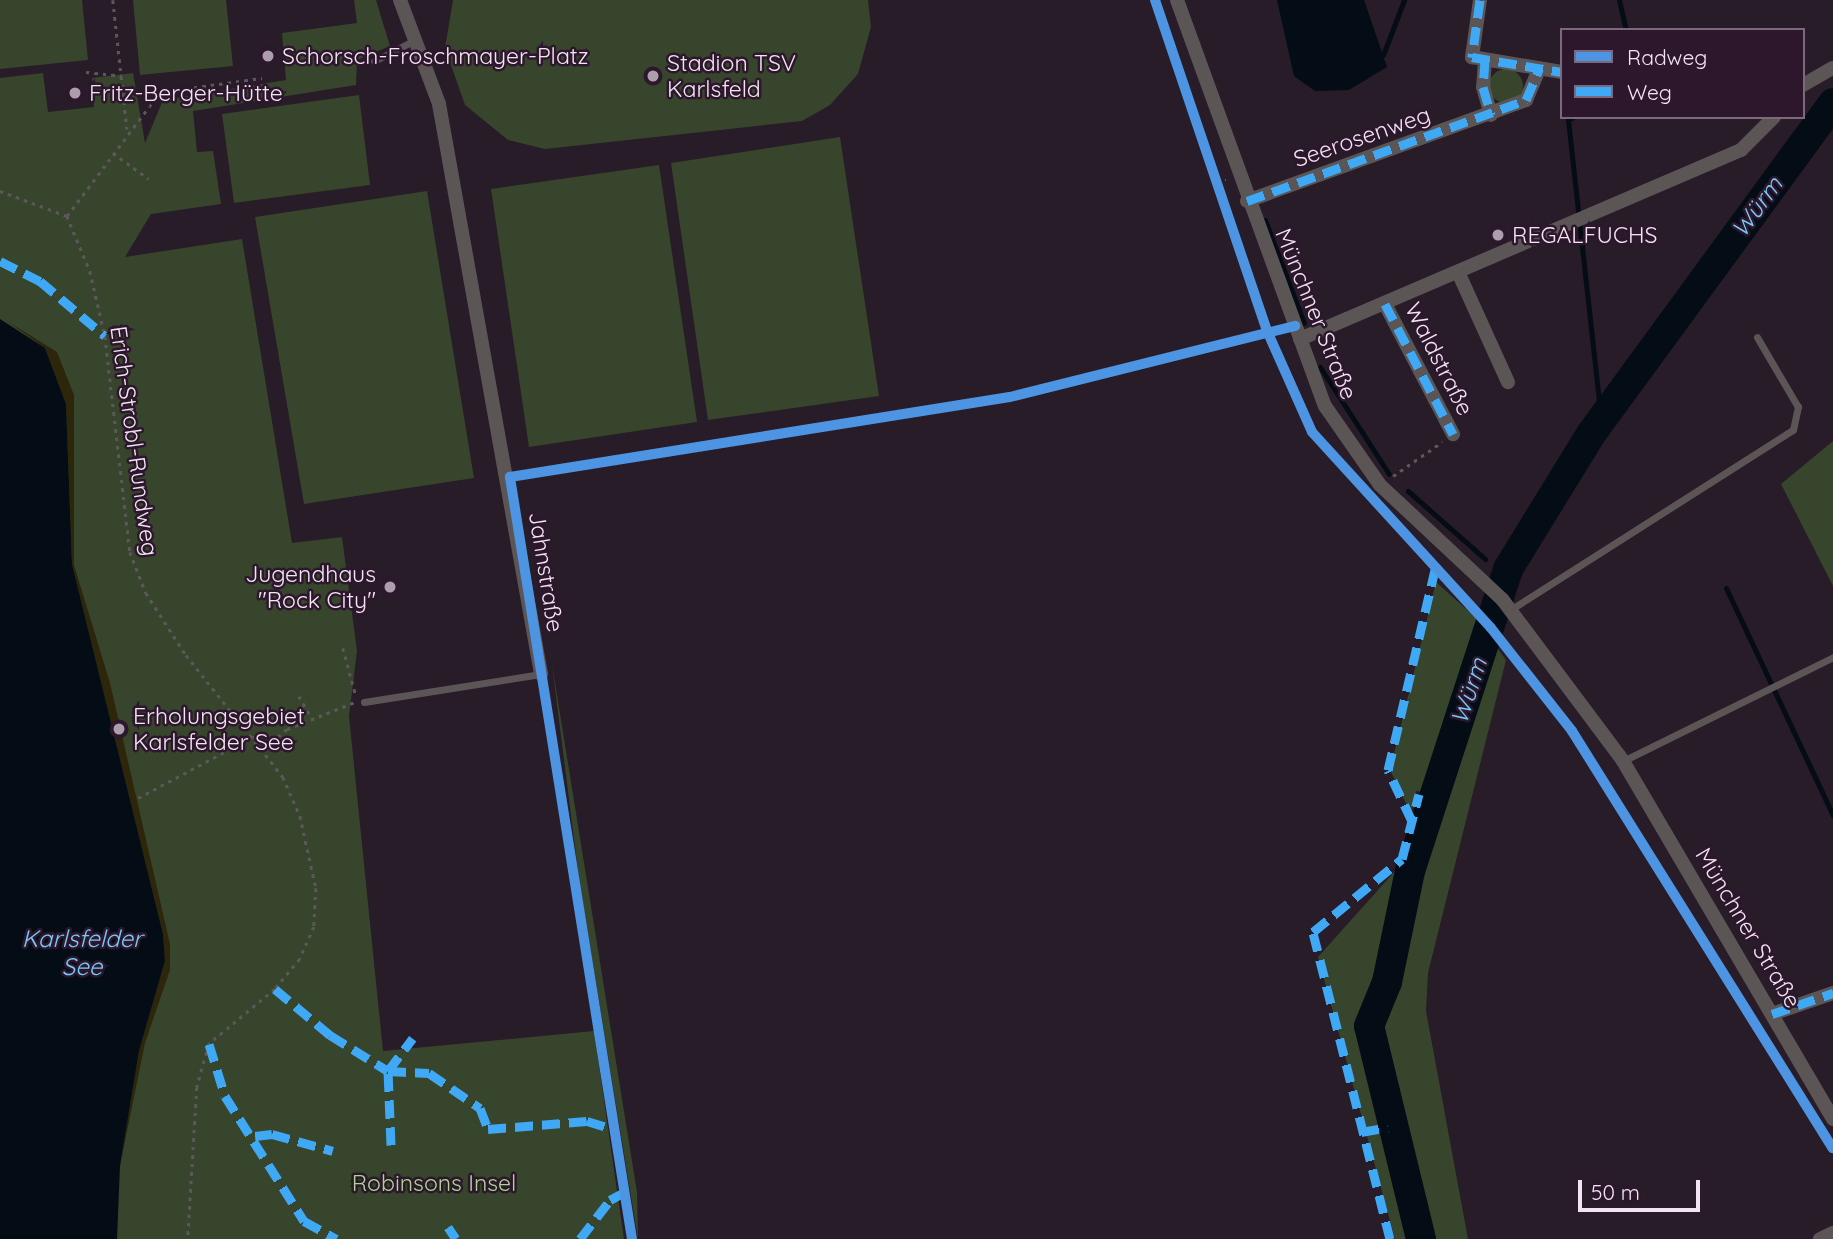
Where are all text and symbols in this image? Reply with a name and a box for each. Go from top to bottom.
legend [1560,28,1805,119]
place label: Schorsch-Froschmayer-Platz [282,42,589,70]
text: Radweg [1627,44,1707,70]
marker: Schorsch-Froschmayer-Platz [260,48,276,64]
place label: Stadion TSV Karlsfeld [667,49,796,103]
marker: Stadion TSV Karlsfeld [645,68,661,84]
place label: Fritz-Berger-Hütte [89,79,283,107]
text: Weg [1627,79,1672,105]
marker: Fritz-Berger-Hütte [67,85,83,101]
street label: Seerosenweg [1290,101,1434,173]
water label: Würm [1725,171,1789,243]
place label: REGALFUCHS [1512,221,1657,249]
street label: Münchner Straße [1269,224,1363,404]
marker: REGALFUCHS [1490,227,1506,243]
street label: Waldstraße [1399,298,1479,420]
street label: Erich-Strobl-Rundweg [104,324,164,558]
street label: Jahnstraße [523,510,569,634]
place label: Jugendhaus "Rock City" [245,560,376,614]
marker: Jugendhaus "Rock City" [382,579,398,595]
water label: Würm [1445,654,1493,728]
place label: Erholungsgebiet Karlsfelder See [133,702,305,756]
marker: Erholungsgebiet Karlsfelder See [111,721,127,737]
street label: Münchner Straße [1689,843,1807,1013]
water label: Karlsfelder See [22,925,142,981]
scale bar [1581,1166,1703,1210]
park label: Robinsons Insel [352,1169,516,1197]
text: 50 m [1591,1179,1640,1205]

